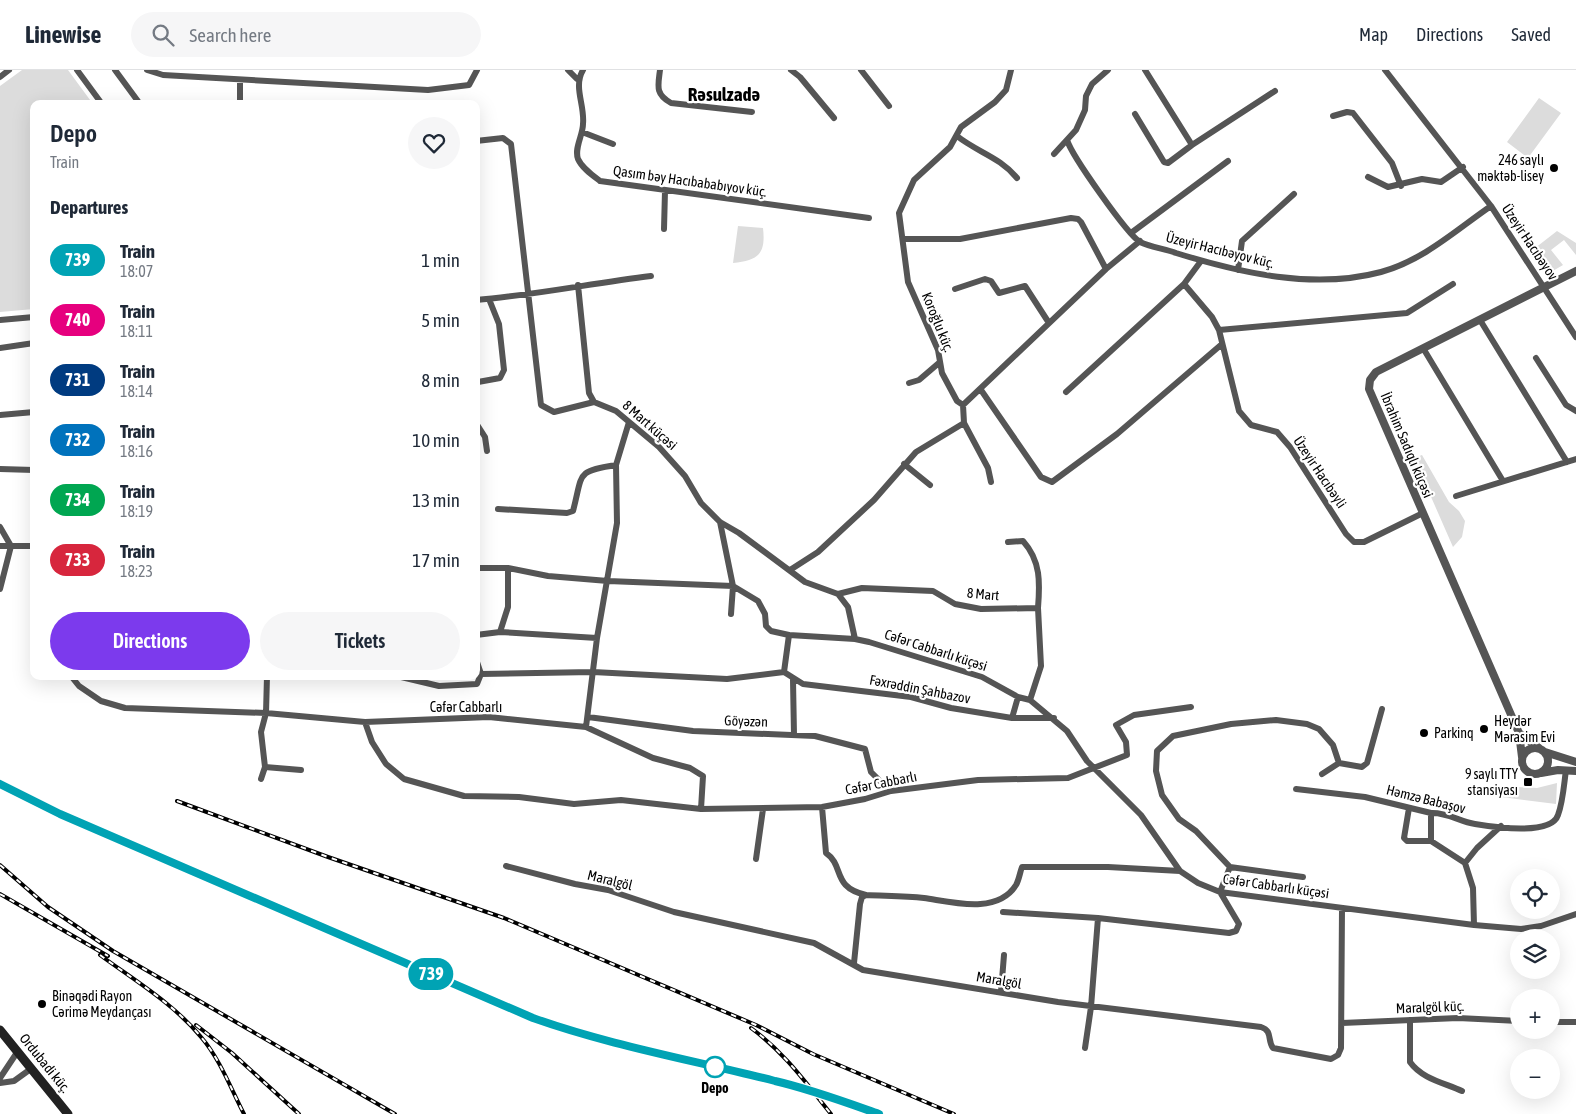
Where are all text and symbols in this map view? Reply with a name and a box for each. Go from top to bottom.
search box [131,12,481,57]
text: Linewise [25,21,101,48]
icon: search [149,21,177,49]
text: Search here [189,24,271,46]
text: Map [1359,24,1388,45]
text: Directions [1416,24,1483,45]
text: Saved [1511,24,1551,45]
district label: Rəsulzadə [688,83,761,105]
button: heart [408,117,460,169]
text: Depo [50,120,97,147]
place label: 246 saylı məktəb-lisey [1477,152,1544,184]
text: Train [50,153,79,171]
street label: Qasım bəy Hacıbababıyov küç. [612,162,768,200]
marker: 246 saylı məktəb-lisey [1548,162,1560,174]
text: Departures [50,196,128,218]
street label: Üzeyir Hacıbəyov [1499,201,1561,283]
street label: Üzeyir Hacıbəyov küç. [1164,229,1276,271]
text: Train [120,240,155,262]
text: 739 [65,249,90,270]
text: 1 min [421,249,460,271]
text: 18:07 [120,262,153,280]
street label: Koroğlu küç. [919,290,957,354]
text: Train [120,300,155,322]
text: 740 [65,309,90,330]
text: 5 min [421,309,460,331]
text: 18:11 [120,322,153,340]
text: Train [120,360,155,382]
text: 731 [65,369,90,390]
text: 8 min [421,369,460,391]
text: 18:14 [120,382,153,400]
street label: İbrahim Sadıqlı küçəsi [1378,390,1436,500]
street label: 8 Mart küçəsi [619,397,681,453]
text: Train [120,420,155,442]
text: 732 [65,429,90,450]
text: 10 min [412,429,460,451]
street label: Üzeyir Hacıbəyli [1290,433,1350,511]
text: 18:16 [120,442,153,460]
text: Train [120,480,155,502]
text: 734 [65,489,90,510]
text: 13 min [412,489,460,511]
text: 18:19 [120,502,153,520]
text: Train [120,540,155,562]
text: 733 [65,549,90,570]
text: 17 min [412,549,460,571]
text: 18:23 [120,562,153,580]
street label: 8 Mart [966,585,1000,603]
button: Directions [50,612,250,670]
button: Tickets [260,612,460,670]
street label: Cəfər Cabbarlı küçəsi [883,626,989,674]
street label: Fəxrəddin Şahbazov [868,671,972,707]
street label: Cəfər Cabbarlı [430,699,502,715]
street label: Göyəzən [724,712,768,730]
place label: Heydər Mərasim Evi [1494,713,1555,745]
marker: Heydər Mərasim Evi [1478,723,1490,735]
place label: Parkinq [1434,725,1474,741]
marker: Parkinq [1418,727,1430,739]
place label: 9 saylı TTY stansiyası [1465,766,1519,798]
street label: Cəfər Cabbarlı [844,768,918,798]
marker: 9 saylı TTY stansiyası [1522,776,1534,788]
street label: Həmzə Babaşov [1385,781,1468,817]
street label: Maralgöl [586,867,634,893]
map controls [1510,869,1560,1099]
button: locate [1510,869,1560,919]
street label: Cəfər Cabbarlı küçəsi [1222,871,1330,901]
button: layers [1510,929,1560,979]
line badge: 739 [402,958,460,990]
text: 739 [418,963,444,984]
street label: Maralgöl [975,968,1023,992]
place label: Binəqədi Rayon Cərimə Meydançası [52,988,151,1020]
button: + [1510,989,1560,1039]
marker: Binəqədi Rayon Cərimə Meydançası [36,998,48,1010]
street label: Maralgöl küç. [1396,998,1464,1016]
street label: Ordubadi küç. [16,1030,74,1096]
button: − [1510,1049,1560,1099]
marker: Depo [704,1056,726,1078]
place label: Depo [701,1080,729,1096]

